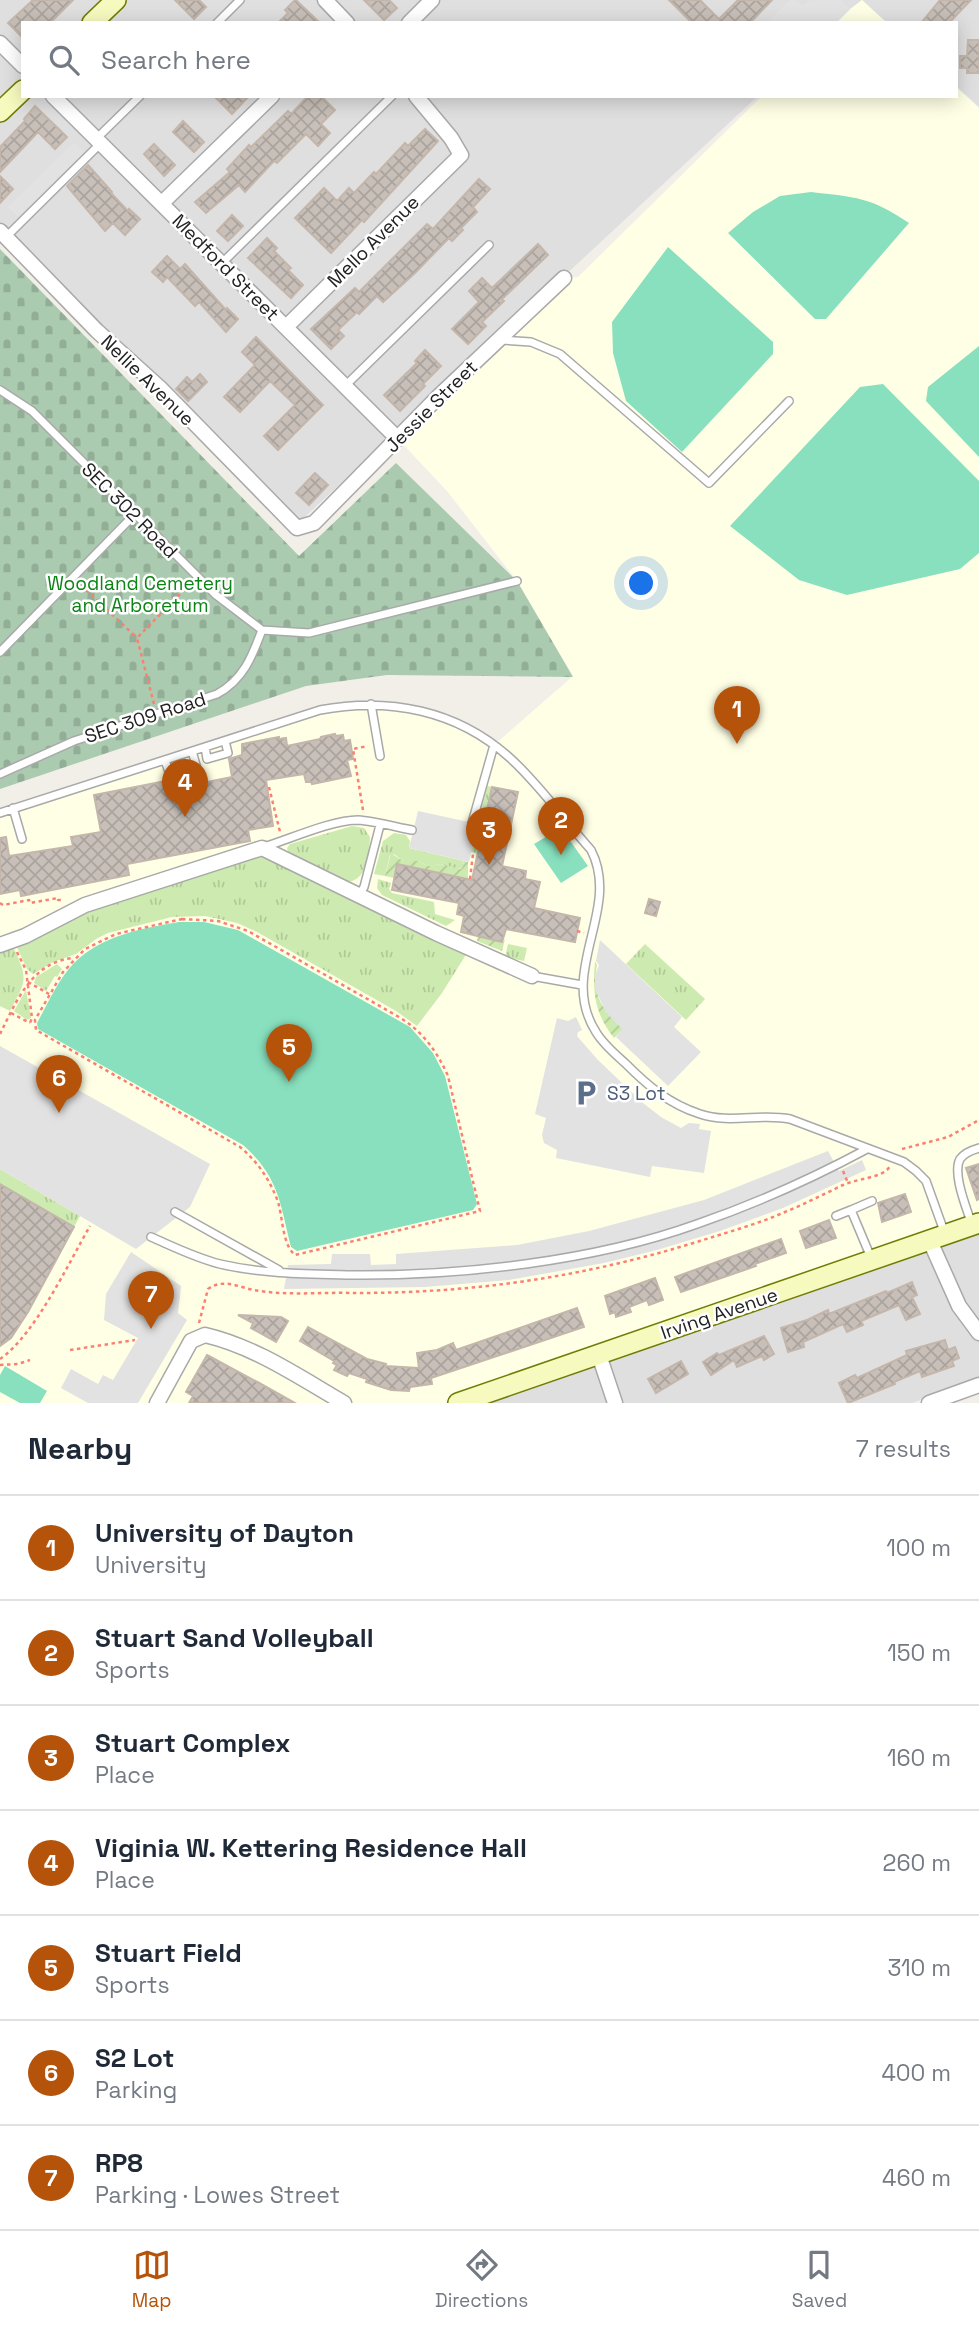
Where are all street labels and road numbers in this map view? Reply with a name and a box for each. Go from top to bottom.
street label: Mello Avenue [322,190,425,293]
street label: Medford Street [167,208,285,326]
street label: Nellie Avenue [96,329,200,431]
street label: Jessie Street [380,355,483,458]
street label: SEC 302 Road [76,457,183,564]
street label: SEC 309 Road [81,686,209,749]
street label: Irving Avenue [657,1282,781,1345]

